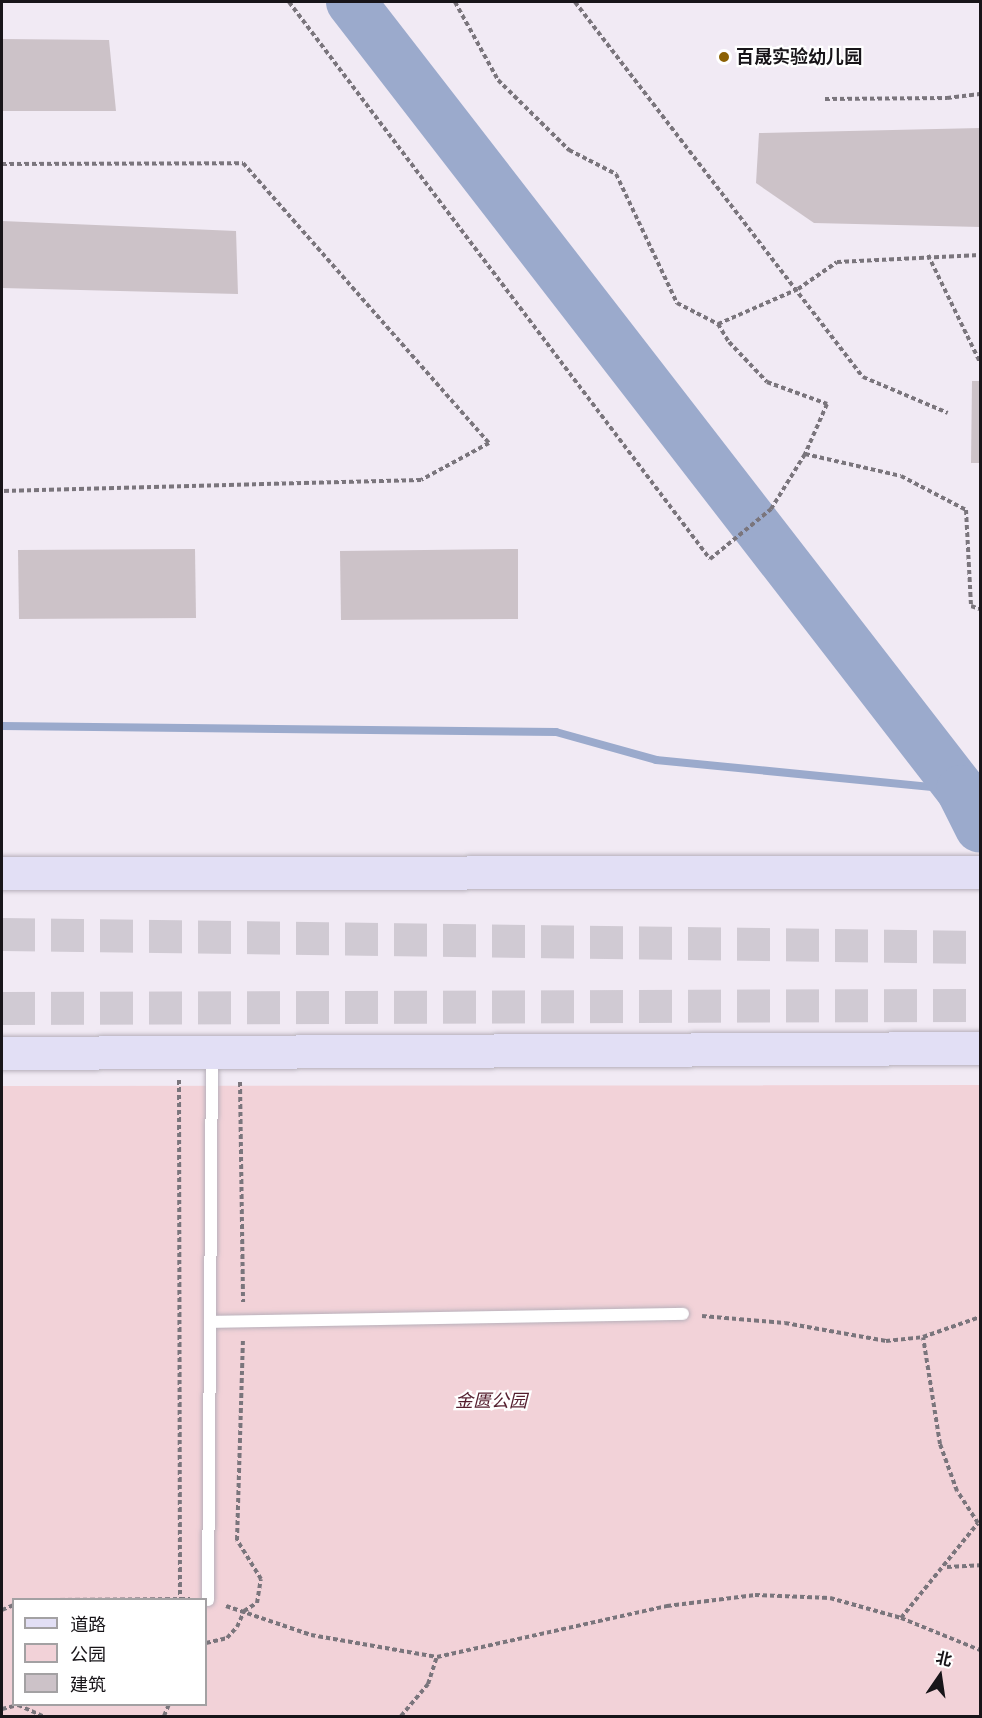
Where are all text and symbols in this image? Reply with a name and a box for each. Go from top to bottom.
place label: 百晟实验幼儿园 [736,46,862,68]
marker: 百晟实验幼儿园 [717,50,731,64]
park label: 金匮公园 [455,1390,527,1412]
legend [12,1598,207,1706]
text: 道路 [70,1613,106,1636]
text: 公园 [70,1643,106,1666]
north arrow [910,1646,970,1706]
text: 北 [934,1647,954,1670]
text: 建筑 [70,1673,106,1696]

